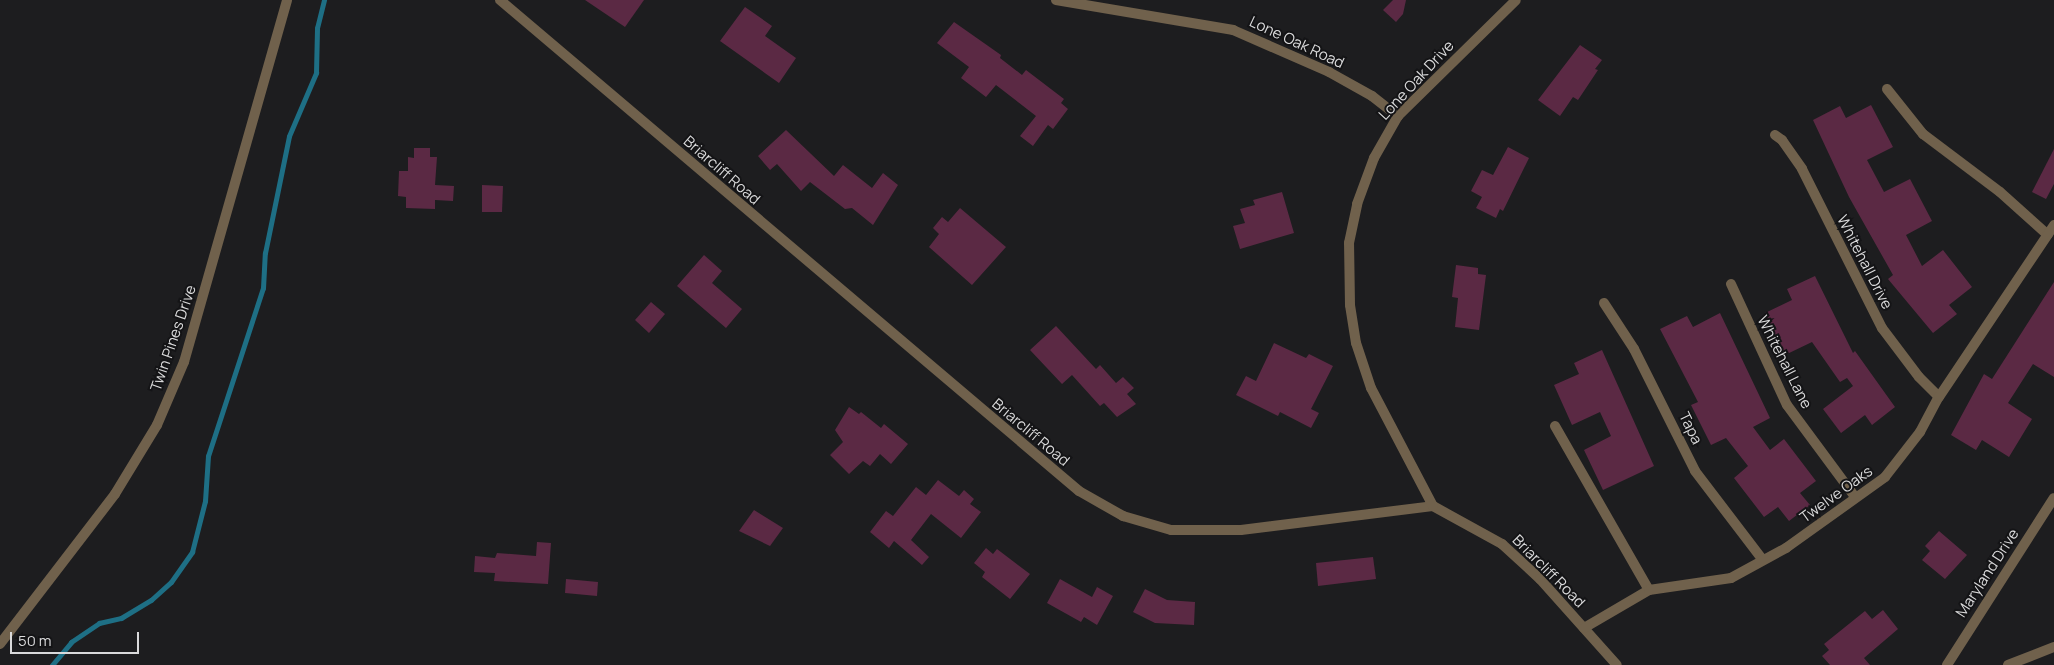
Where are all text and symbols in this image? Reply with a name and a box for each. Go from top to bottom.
street label: Lone Oak Road [1247,12,1347,72]
street label: Lone Oak Drive [1375,37,1457,123]
street label: Briarcliff Road [680,132,764,208]
street label: Whitehall Drive [1834,212,1896,312]
street label: Twin Pines Drive [146,283,200,393]
street label: Whitehall Lane [1754,313,1816,411]
street label: Briarcliff Road [989,394,1073,470]
street label: Tapa [1676,409,1706,447]
street label: Twelve Oaks [1796,462,1876,526]
street label: Maryland Drive [1952,525,2022,621]
street label: Briarcliff Road [1509,531,1589,611]
scale bar [12,622,141,654]
text: 50 m [18,630,52,651]

